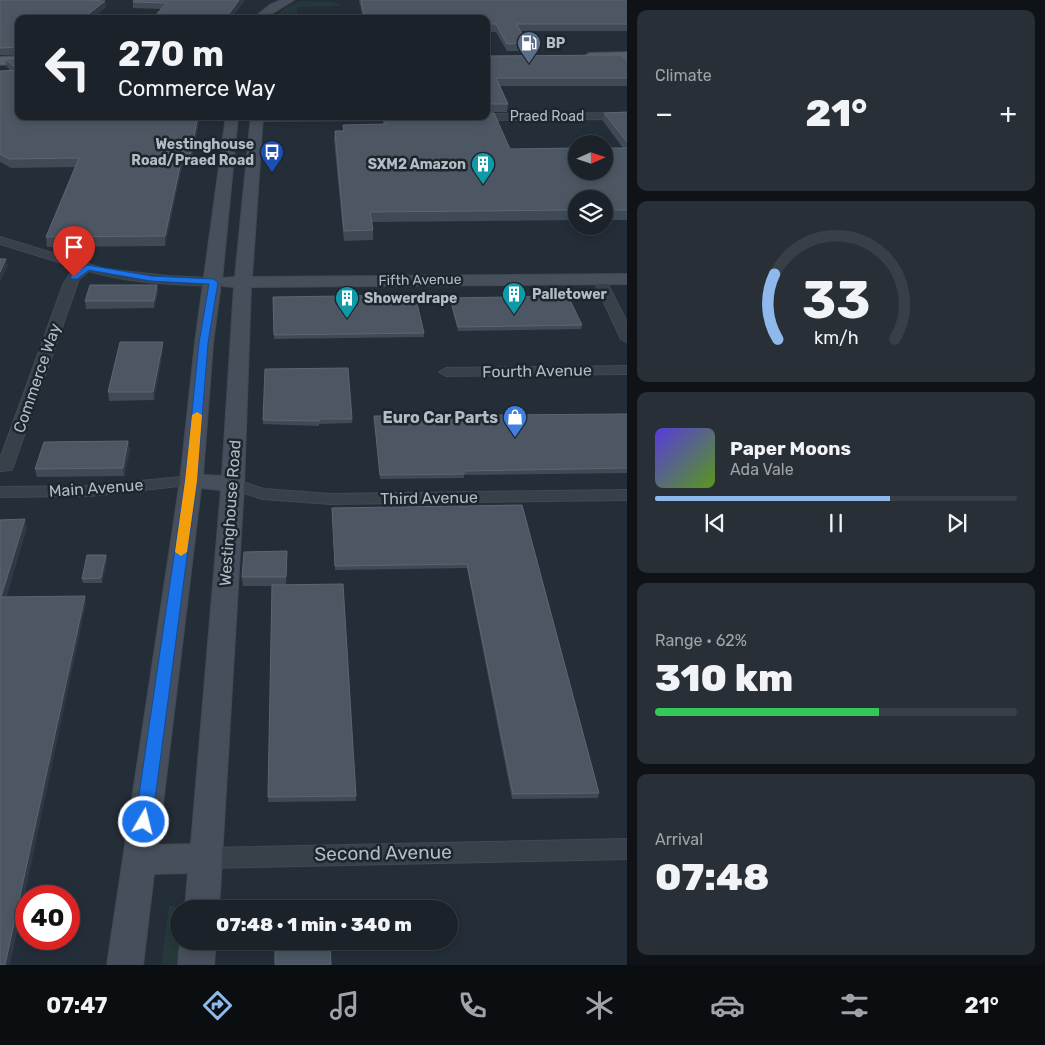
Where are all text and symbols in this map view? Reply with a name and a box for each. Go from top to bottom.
fuel station icon: BP [516,30,542,64]
text: 270 m [118,33,224,75]
icon: left [35,35,100,100]
place label: BP [546,35,566,52]
text: Climate [655,66,712,85]
text: Commerce Way [118,75,276,102]
text: 21° [806,90,867,136]
text: − [655,97,673,130]
text: + [1000,97,1017,130]
street label: Praed Road [510,108,584,125]
north arrow [568,135,612,180]
map controls [568,135,613,235]
place label: Westinghouse Road/Praed Road [131,136,254,169]
bus stop icon: Westinghouse Road/Praed Road [259,139,285,173]
building icon: SXM2 Amazon [470,151,496,185]
place label: SXM2 Amazon [368,156,466,173]
button: layers [568,190,613,235]
pin [53,226,95,277]
icon: arrive [60,233,88,261]
text: 33 [802,269,870,331]
street label: Fifth Avenue [378,271,462,289]
building icon: Palletower [501,281,527,315]
building icon: Showerdrape [334,285,360,319]
place label: Palletower [532,286,608,303]
place label: Showerdrape [364,290,457,307]
street label: Commerce Way [9,321,65,435]
text: km/h [814,327,858,348]
street label: Fourth Avenue [482,361,592,381]
shop icon: Euro Car Parts [502,404,528,438]
place label: Euro Car Parts [382,408,498,427]
text: Paper Moons [730,437,851,460]
street label: Westinghouse Road [215,439,245,587]
text: Ada Vale [730,460,794,479]
street label: Main Avenue [48,475,144,501]
street label: Third Avenue [380,488,478,508]
icon: previous [701,509,729,537]
icon: pause [822,509,850,537]
icon: next [943,509,971,537]
text: Range · 62% [655,631,747,650]
text: 310 km [655,655,793,701]
position arrow [117,795,169,847]
text: Arrival [655,830,703,849]
street label: Second Avenue [314,840,452,866]
text: 07:48 [655,854,769,900]
speed limit sign: 40 [15,885,80,950]
text: 07:48 · 1 min · 340 m [216,913,412,936]
icon: directions [200,988,235,1023]
icon: music [327,988,362,1023]
icon: phone [455,988,490,1023]
icon: climate [582,988,617,1023]
icon: car [710,988,745,1023]
icon: filters [837,988,872,1023]
text: 07:47 [46,992,107,1019]
text: 21° [964,992,999,1019]

